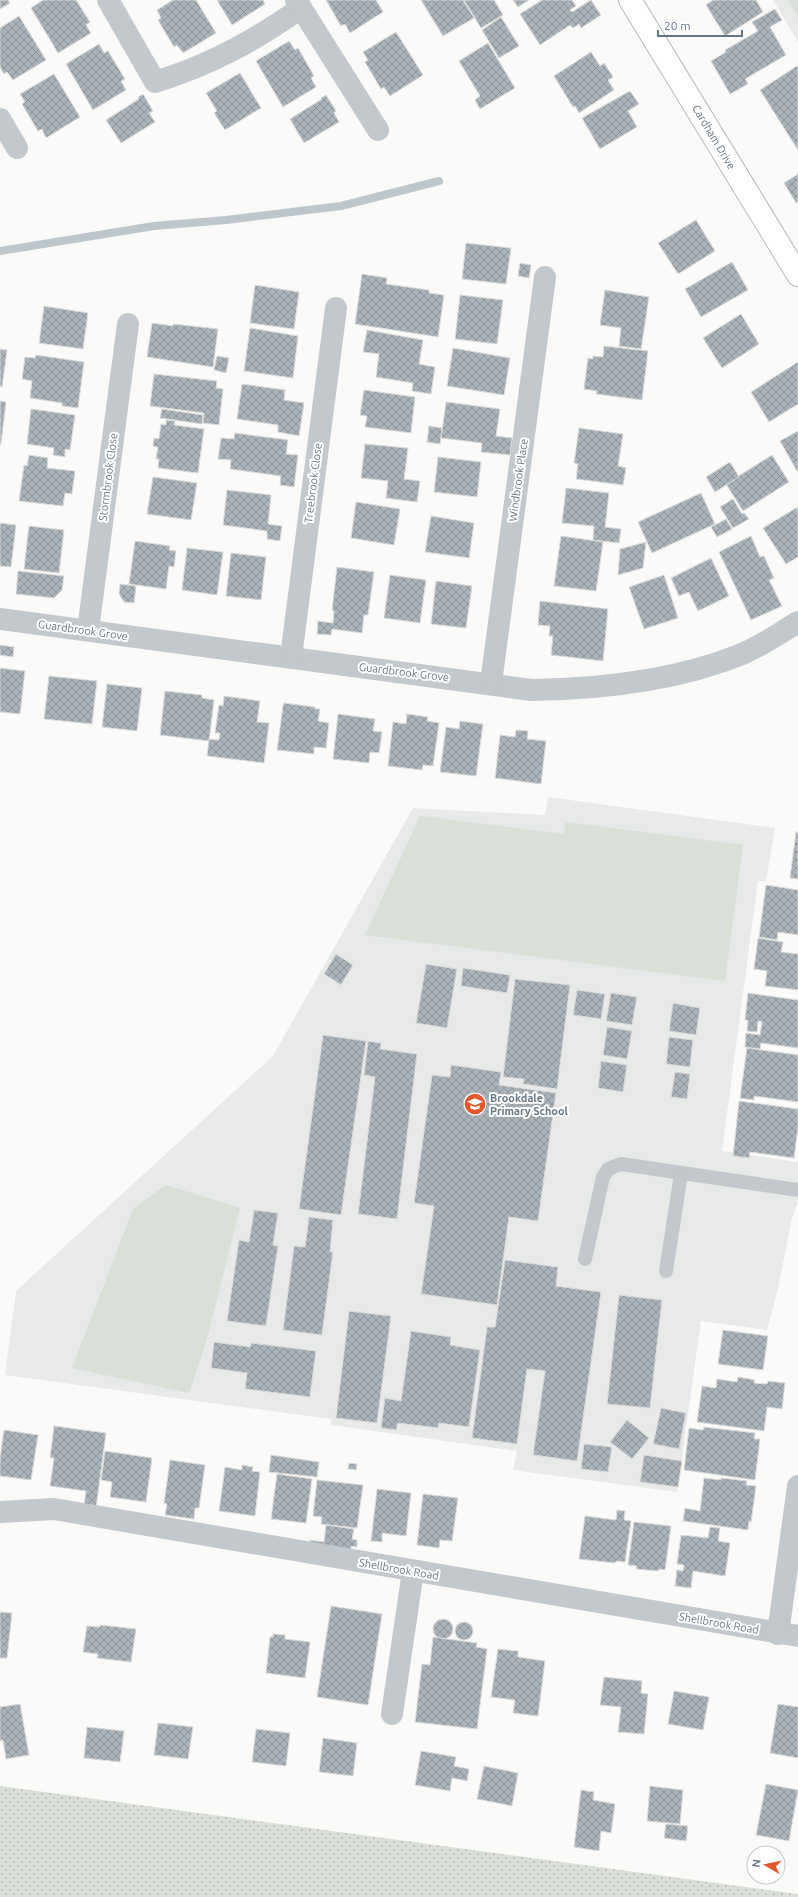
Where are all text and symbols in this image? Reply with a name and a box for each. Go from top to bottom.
scale bar [658,12,742,38]
text: 20 m [664,19,691,32]
street label: Cardham Drive [690,103,738,171]
street label: Stormbrook Close [97,432,119,522]
street label: Windbrook Place [506,438,530,522]
street label: Treebrook Close [302,442,324,524]
street label: Guardbrook Grove [37,618,129,642]
street label: Guardbrook Grove [358,661,450,683]
school or university icon: Brookdale Primary School [462,1091,488,1117]
place label: Brookdale Primary School [490,1092,569,1117]
street label: Shellbrook Road [358,1556,440,1582]
street label: Shellbrook Road [678,1610,760,1636]
north arrow [746,1845,786,1885]
text: N [750,1858,763,1868]

